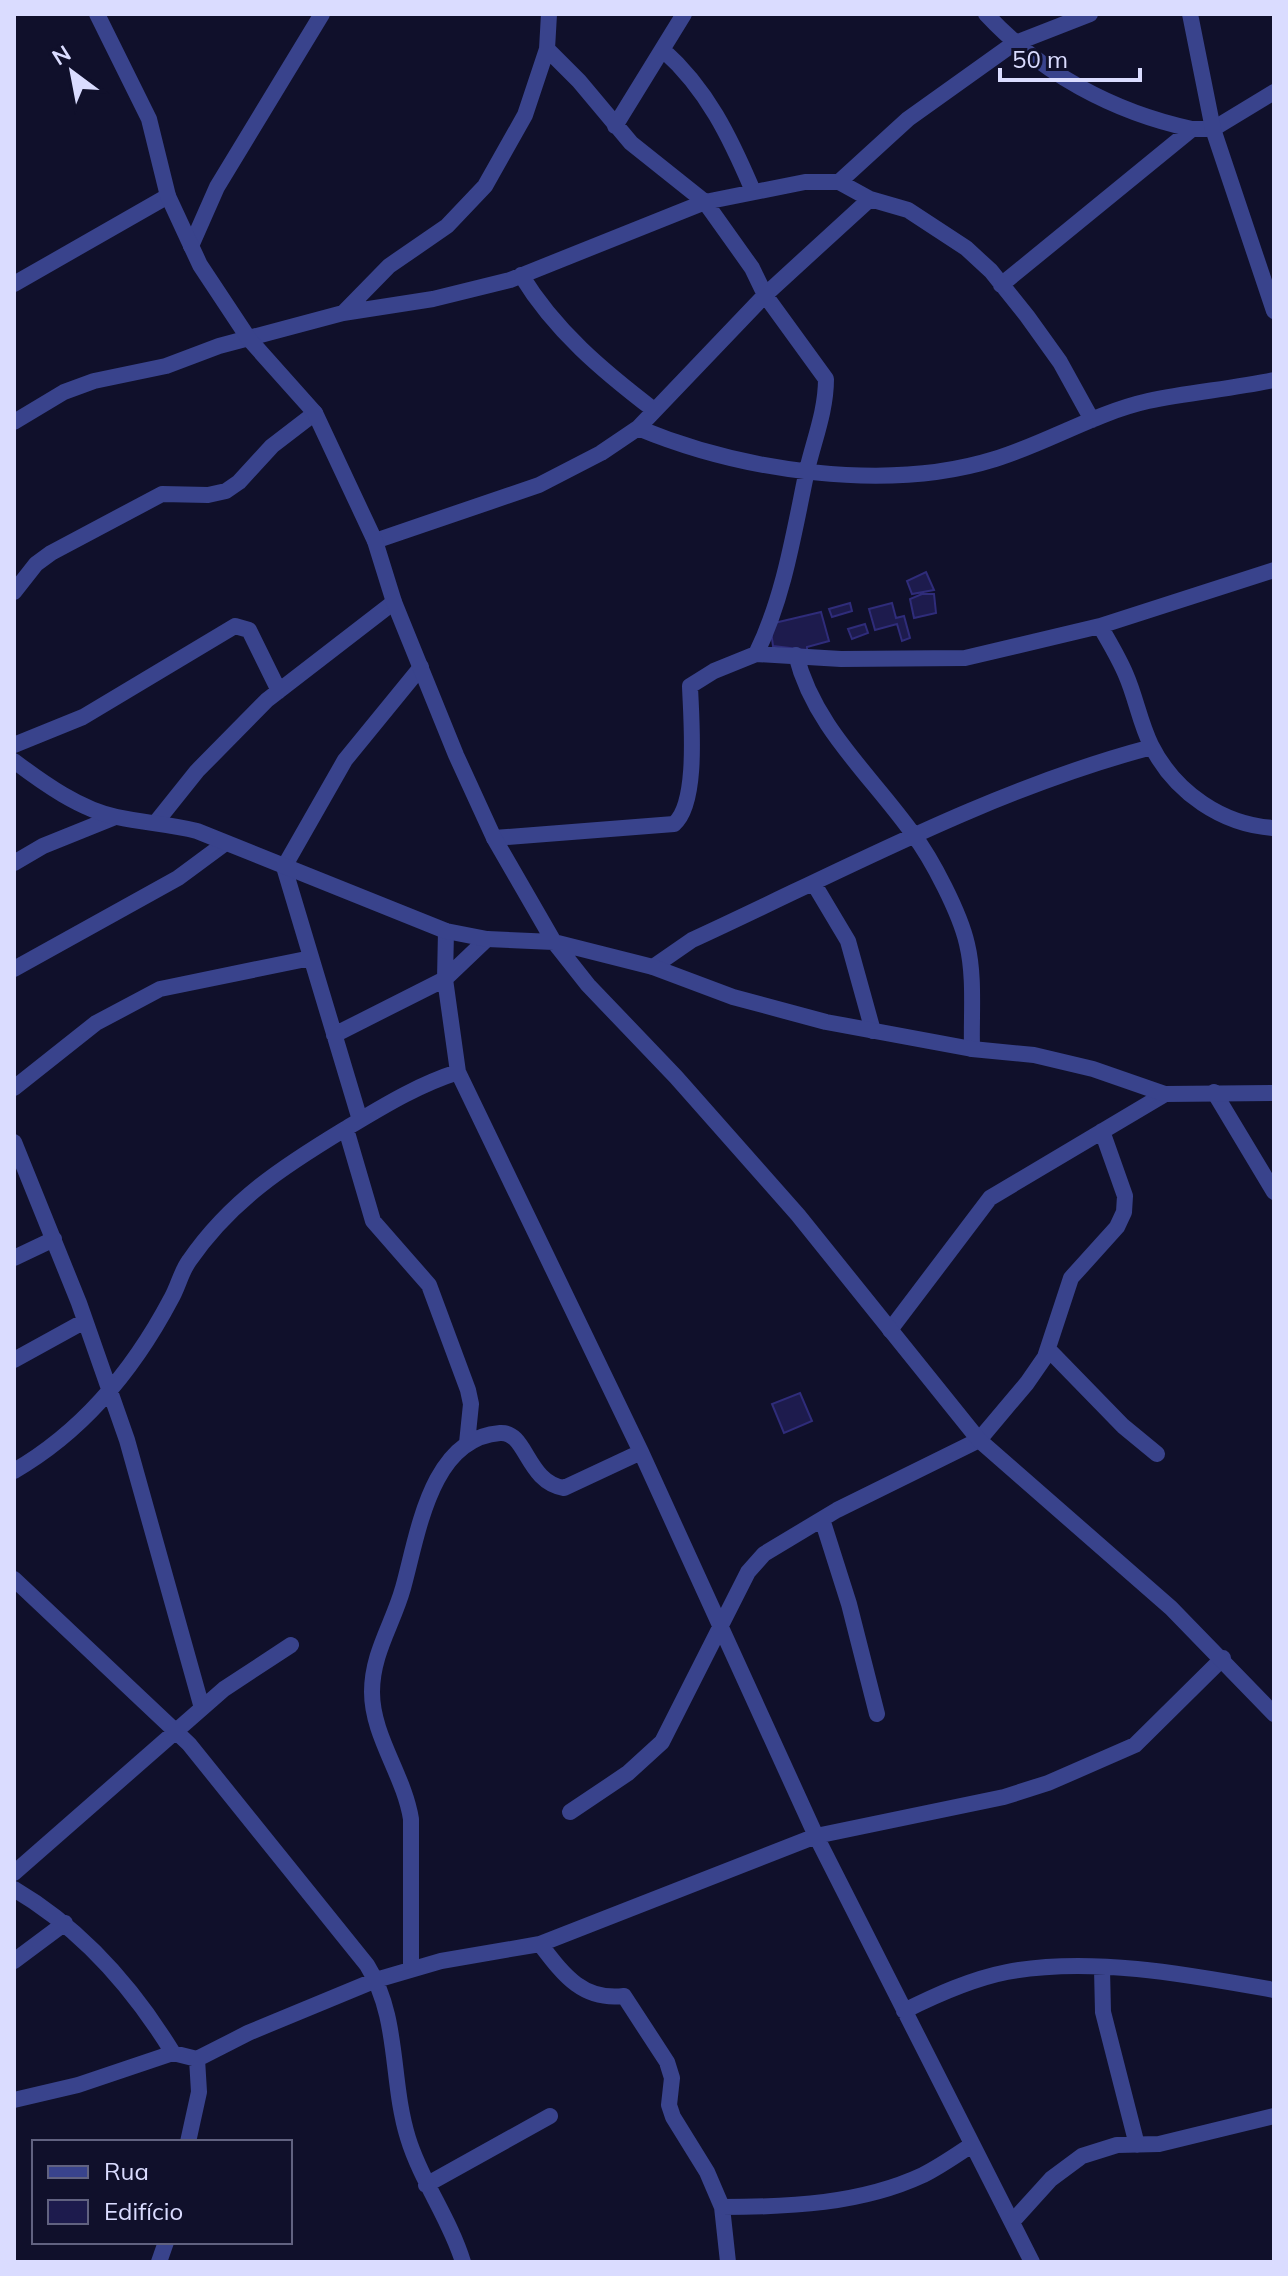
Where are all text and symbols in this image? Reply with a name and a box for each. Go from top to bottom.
north arrow [32,32,112,112]
scale bar [1000,32,1140,82]
text: N [47,39,76,71]
text: 50 m [1012,44,1068,74]
legend [32,2140,292,2244]
text: Rua [104,2156,149,2186]
text: Edifício [104,2196,183,2226]

